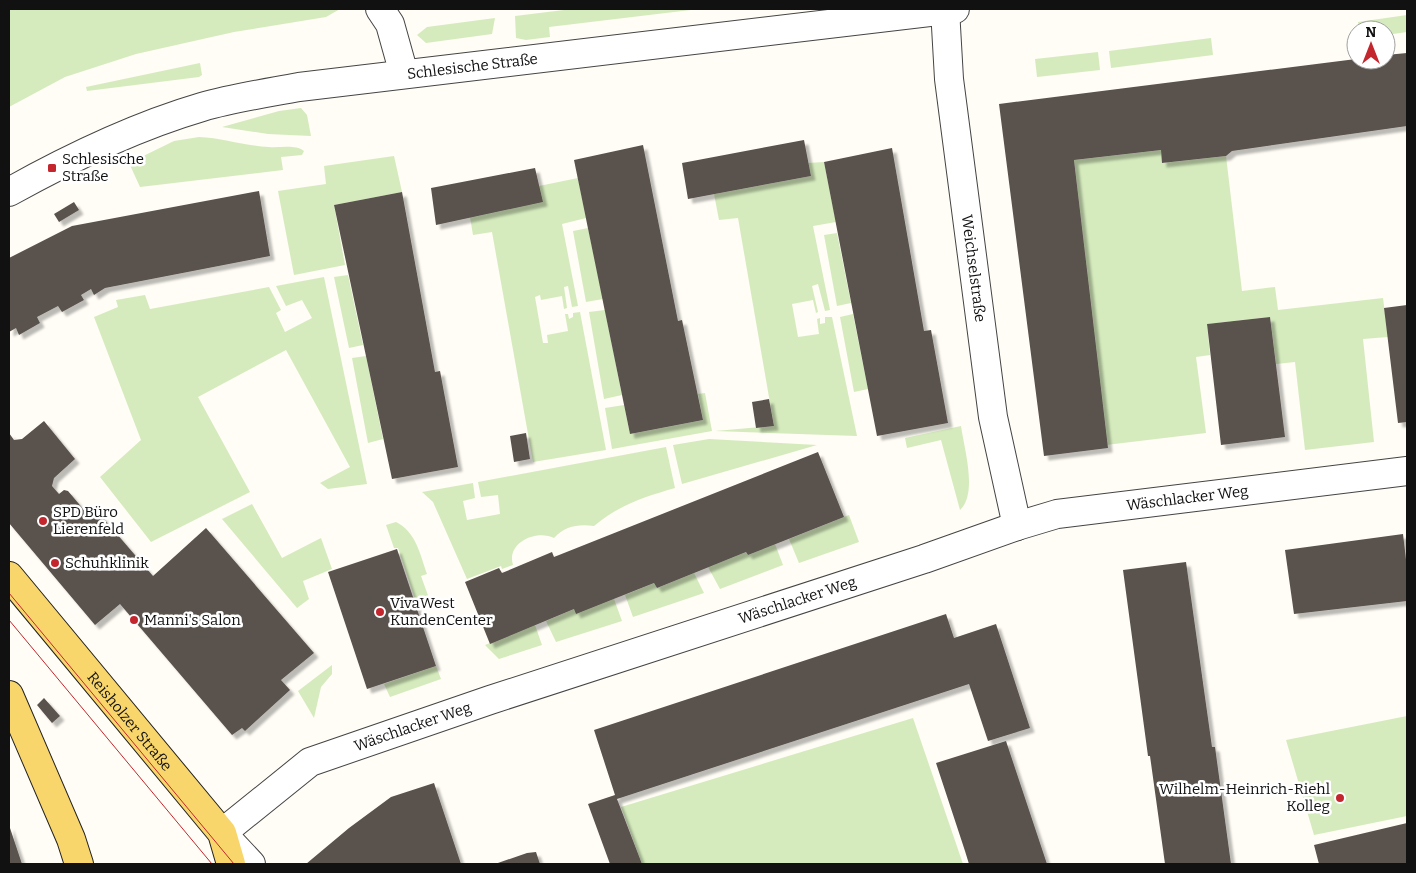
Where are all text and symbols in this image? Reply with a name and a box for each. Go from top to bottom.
north arrow [1346,20,1396,70]
text: N [1366,24,1377,41]
street label: Schlesische Straße [406,50,539,83]
place label: Schlesische Straße [62,150,144,185]
marker: Schlesische Straße [46,162,58,174]
street label: Weichselstraße [958,213,990,323]
street label: Wäschlacker Weg [1125,482,1249,514]
place label: SPD Büro Lierenfeld [53,503,124,538]
marker: SPD Büro Lierenfeld [37,515,49,527]
place label: Schuhklinik [65,554,149,572]
marker: Schuhklinik [49,557,61,569]
street label: Wäschlacker Weg [736,573,858,628]
place label: VivaWest KundenCenter [390,594,493,629]
marker: VivaWest KundenCenter [374,606,386,618]
place label: Manni's Salon [144,611,241,629]
marker: Manni's Salon [128,614,140,626]
street label: Reisholzer Straße [83,668,176,775]
street label: Wäschlacker Weg [352,698,474,755]
place label: Wilhelm-Heinrich-Riehl Kolleg [1159,780,1330,815]
marker: Wilhelm-Heinrich-Riehl Kolleg [1334,792,1346,804]

